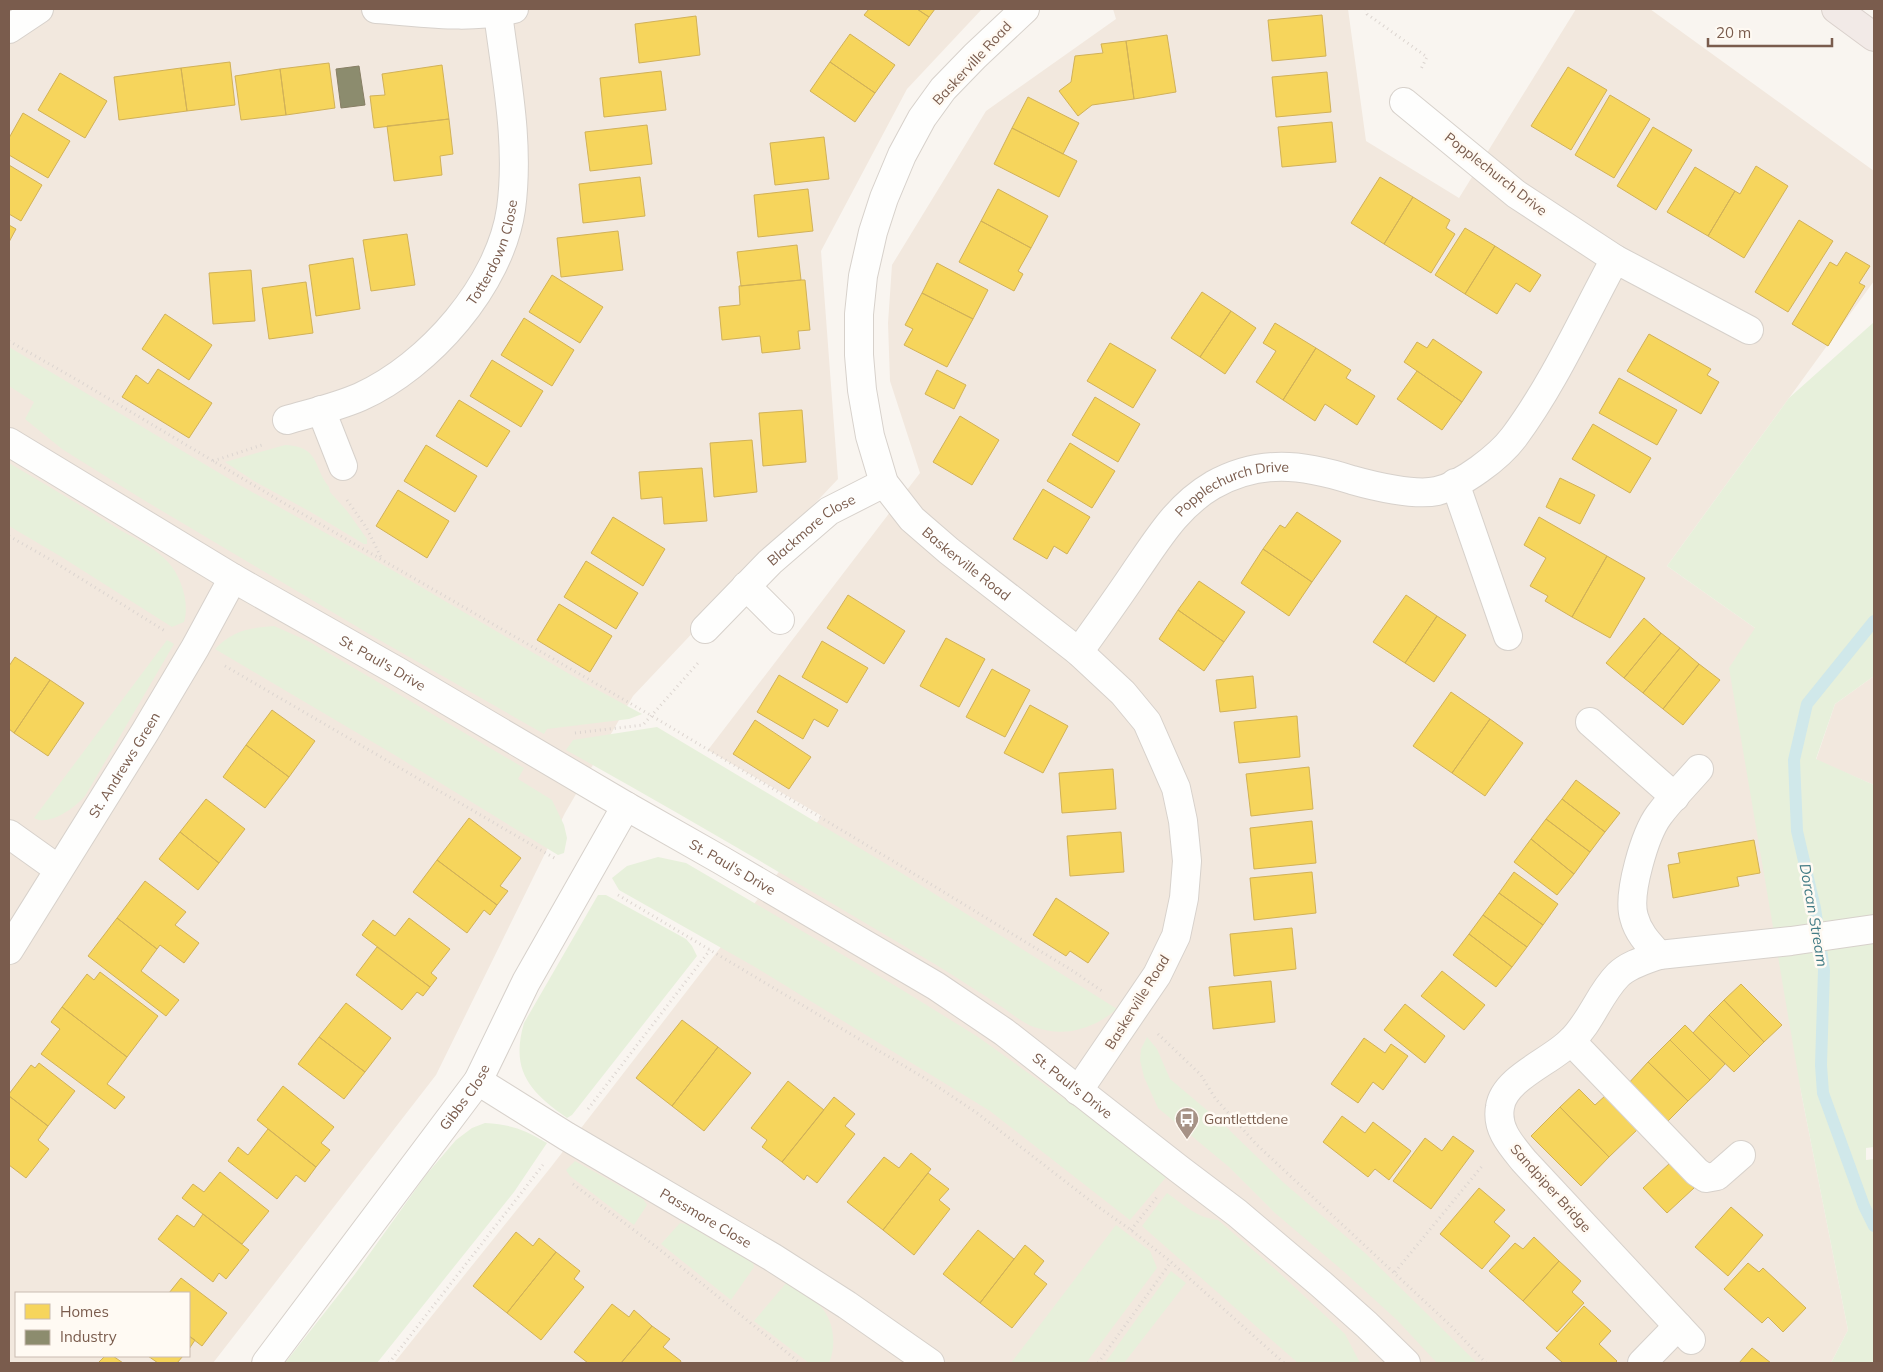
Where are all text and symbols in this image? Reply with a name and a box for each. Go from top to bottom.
scale bar [1708,15,1832,47]
street label: Baskerville Road [929,17,1015,109]
text: 20 m [1716,23,1751,42]
street label: Popplechurch Drive [1441,128,1551,220]
street label: Totterdown Close [462,199,521,309]
street label: Popplechurch Drive [1171,458,1289,521]
street label: Blackmore Close [763,490,858,570]
street label: Baskerville Road [918,523,1014,604]
street label: St. Paul's Drive [336,631,429,695]
street label: St. Andrews Green [85,709,164,821]
street label: St. Paul's Drive [686,835,779,899]
water label: Dorcan Stream [1796,862,1832,968]
street label: Baskerville Road [1101,951,1173,1053]
street label: St. Paul's Drive [1029,1049,1116,1123]
street label: Gibbs Close [435,1061,494,1134]
bus stop icon: Gantlettdene [1174,1106,1200,1140]
place label: Gantlettdene [1204,1110,1288,1128]
street label: Sandpiper Bridge [1507,1140,1595,1236]
street label: Passmore Close [657,1184,755,1252]
legend [15,1292,190,1357]
text: Homes [60,1302,109,1321]
text: Industry [60,1327,117,1346]

